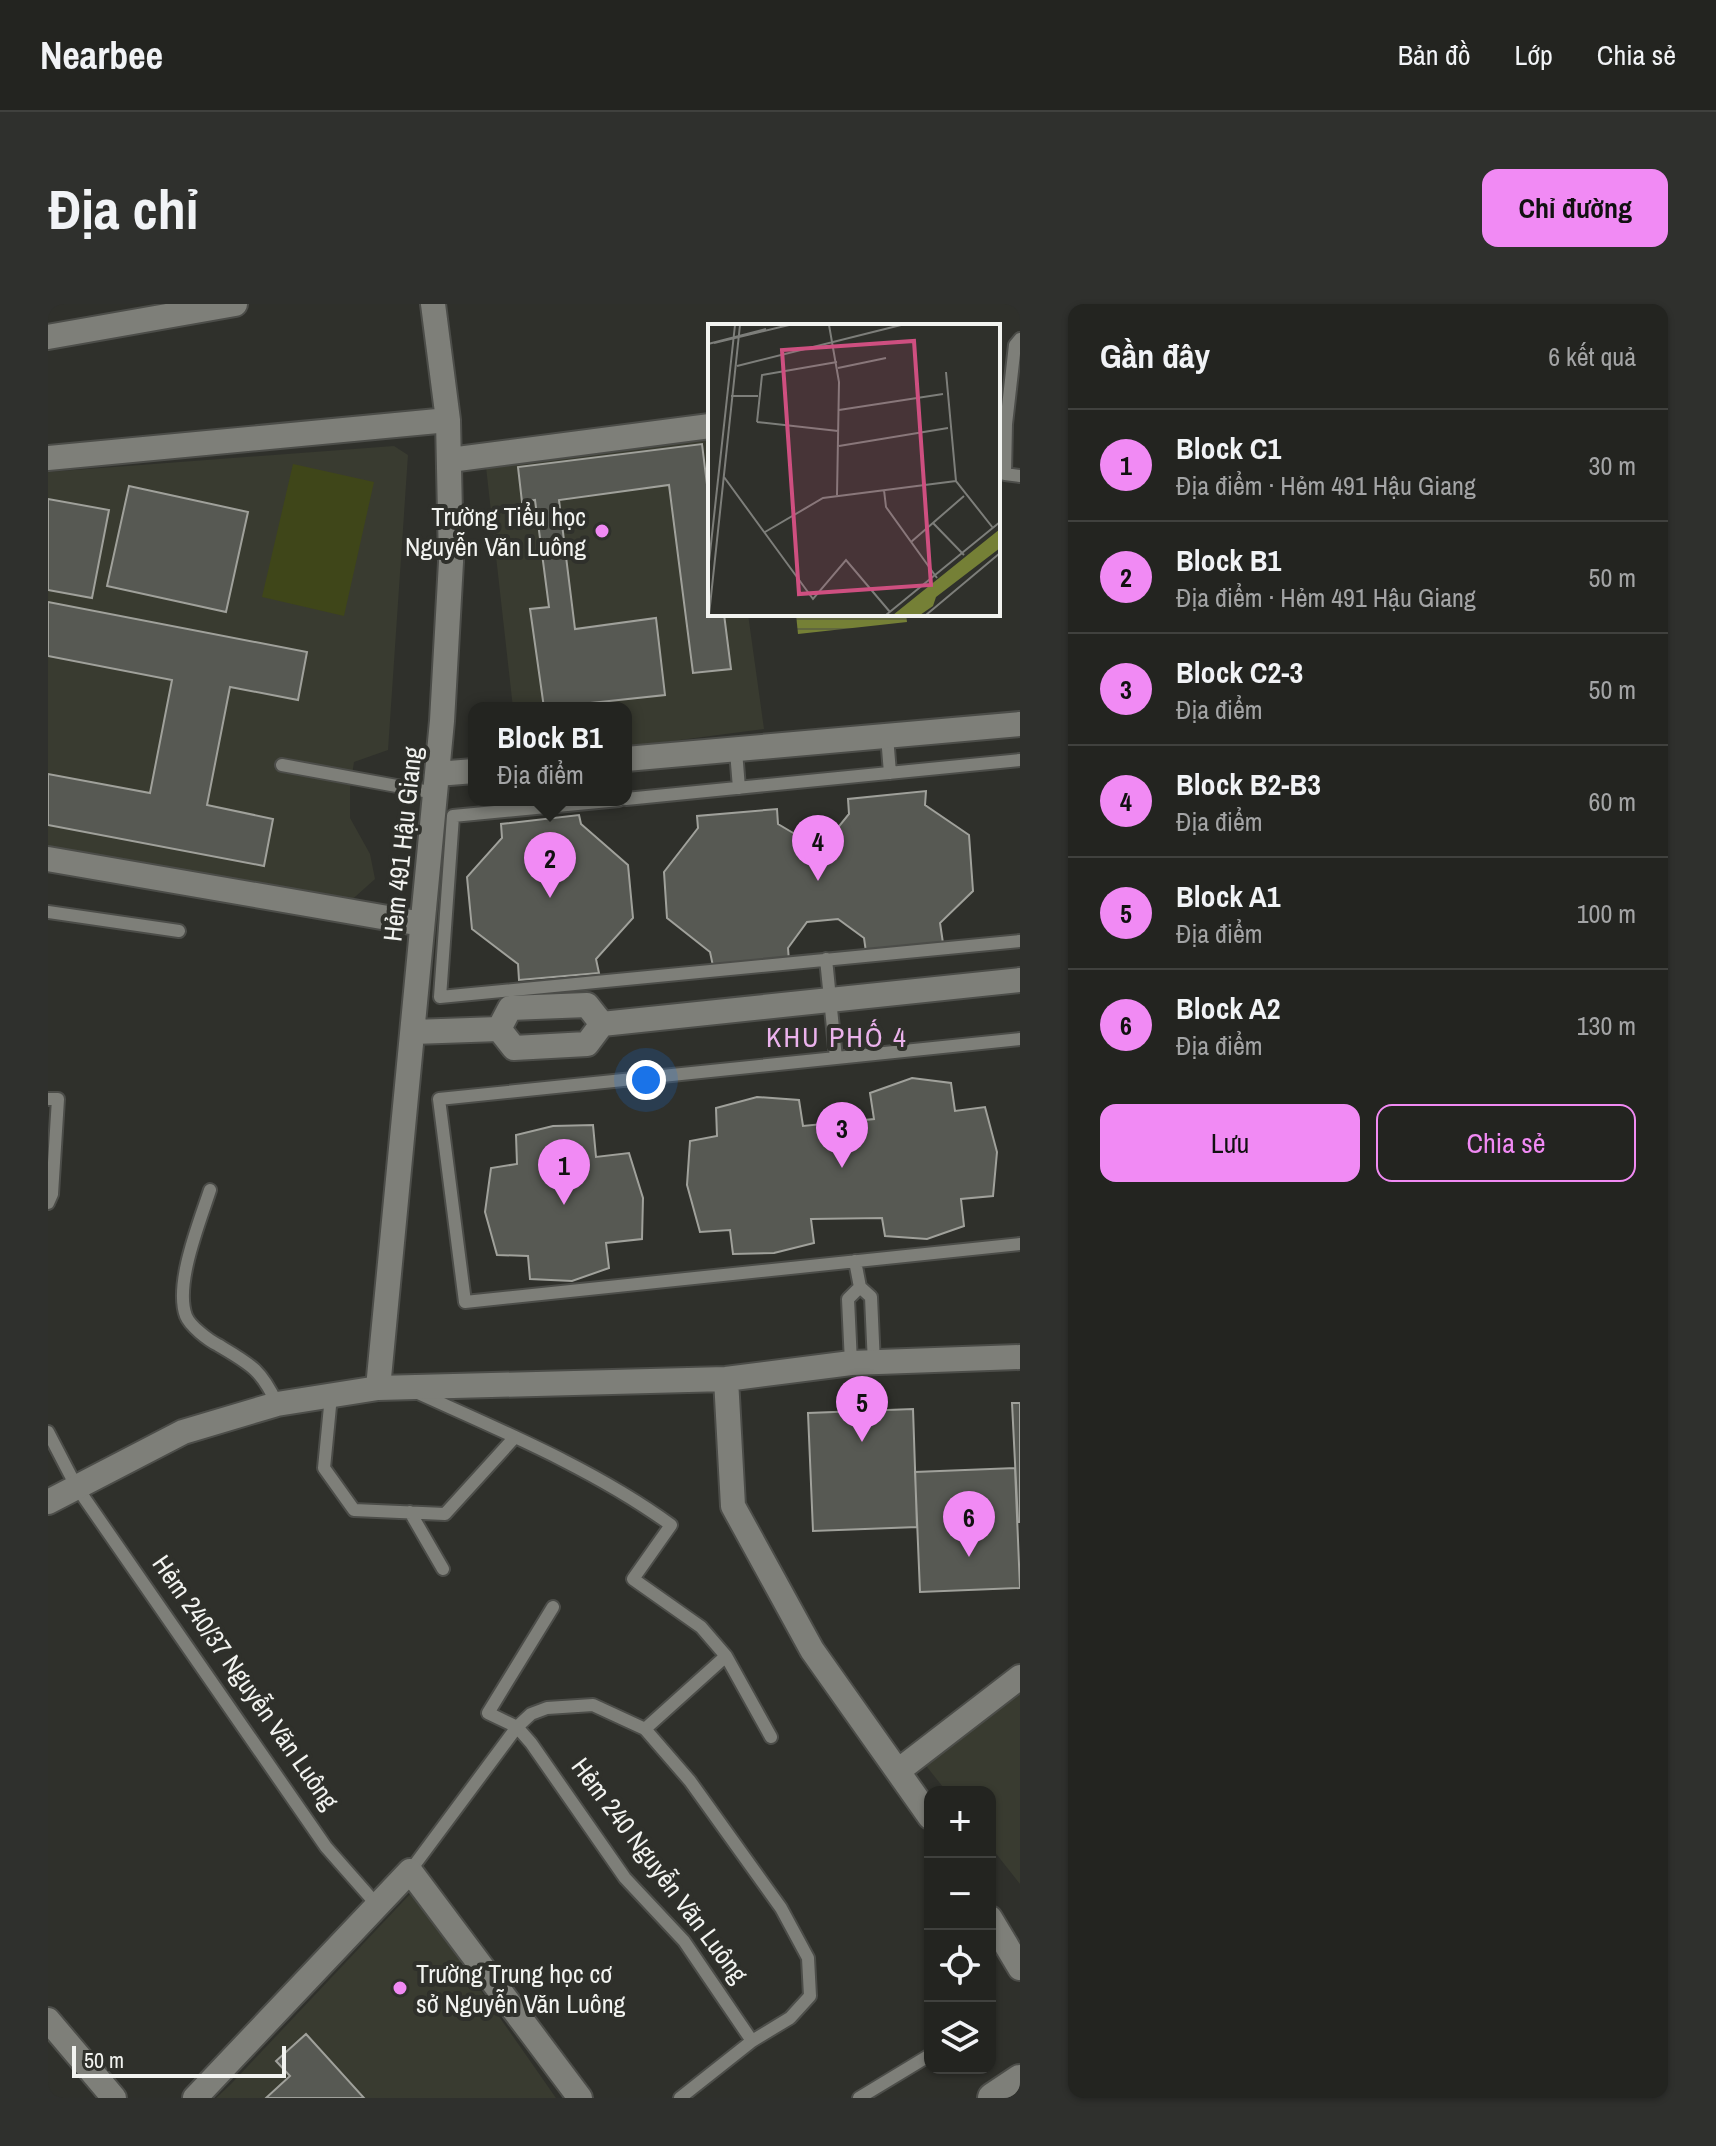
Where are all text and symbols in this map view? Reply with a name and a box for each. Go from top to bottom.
text: Nearbee [40,30,163,81]
text: Bản đồ [1398,36,1471,74]
text: Lớp [1515,36,1553,74]
text: Chia sẻ [1597,36,1676,74]
button: Chỉ đường [1482,169,1668,247]
text: Địa chỉ [48,171,199,246]
inset map [708,324,1000,616]
text: Gần đây [1100,333,1210,379]
text: 6 kết quả [1548,339,1636,374]
text: Block C1 [1176,428,1281,468]
text: 1 [1120,448,1132,483]
text: 30 m [1589,448,1636,483]
text: Địa điểm · Hẻm 491 Hậu Giang [1176,468,1476,503]
place label: Trường Tiểu học Nguyễn Văn Luông [405,499,586,564]
marker: Trường Tiểu học Nguyễn Văn Luông [593,522,611,540]
text: Block B1 [1176,540,1281,580]
text: 2 [1120,560,1132,595]
text: 50 m [1589,560,1636,595]
text: Địa điểm · Hẻm 491 Hậu Giang [1176,580,1476,615]
text: Block C2-3 [1176,652,1303,692]
text: 3 [1120,672,1132,707]
text: 50 m [1589,672,1636,707]
text: Địa điểm [1176,692,1263,727]
popup [468,702,632,806]
text: Block B1 [497,717,603,757]
street label: Hẻm 491 Hậu Giang [374,745,430,943]
text: Địa điểm [497,757,584,792]
text: Block B2-B3 [1176,764,1321,804]
text: 4 [1120,784,1132,819]
text: 60 m [1589,784,1636,819]
text: Địa điểm [1176,804,1263,839]
pin: 4 [792,815,844,881]
pin: 2 [524,832,576,898]
text: Block A1 [1176,876,1280,916]
text: 5 [1120,896,1132,931]
text: 100 m [1577,896,1636,931]
text: Địa điểm [1176,916,1263,951]
text: Block A2 [1176,988,1280,1028]
text: 6 [1120,1008,1132,1043]
text: 130 m [1577,1008,1636,1043]
district label: KHU PHỐ 4 [766,1018,908,1056]
text: Địa điểm [1176,1028,1263,1063]
your location [626,1060,666,1100]
pin: 3 [816,1102,868,1168]
button: Lưu [1100,1104,1360,1182]
button: Chia sẻ [1376,1104,1636,1182]
pin: 1 [538,1139,590,1205]
pin: 5 [836,1376,888,1442]
pin: 6 [943,1491,995,1557]
street label: Hẻm 240/37 Nguyễn Văn Luông [145,1548,347,1816]
street label: Hẻm 240 Nguyễn Văn Luông [564,1750,756,1990]
map controls [924,1786,996,2074]
button: + [924,1786,996,1858]
button: − [924,1858,996,1930]
button: locate [924,1930,996,2002]
place label: Trường Trung học cơ sở Nguyễn Văn Luông [416,1956,626,2021]
marker: Trường Trung học cơ sở Nguyễn Văn Luông [391,1979,409,1997]
button: layers [924,2002,996,2074]
scale bar [72,2042,286,2078]
text: 50 m [84,2045,124,2075]

